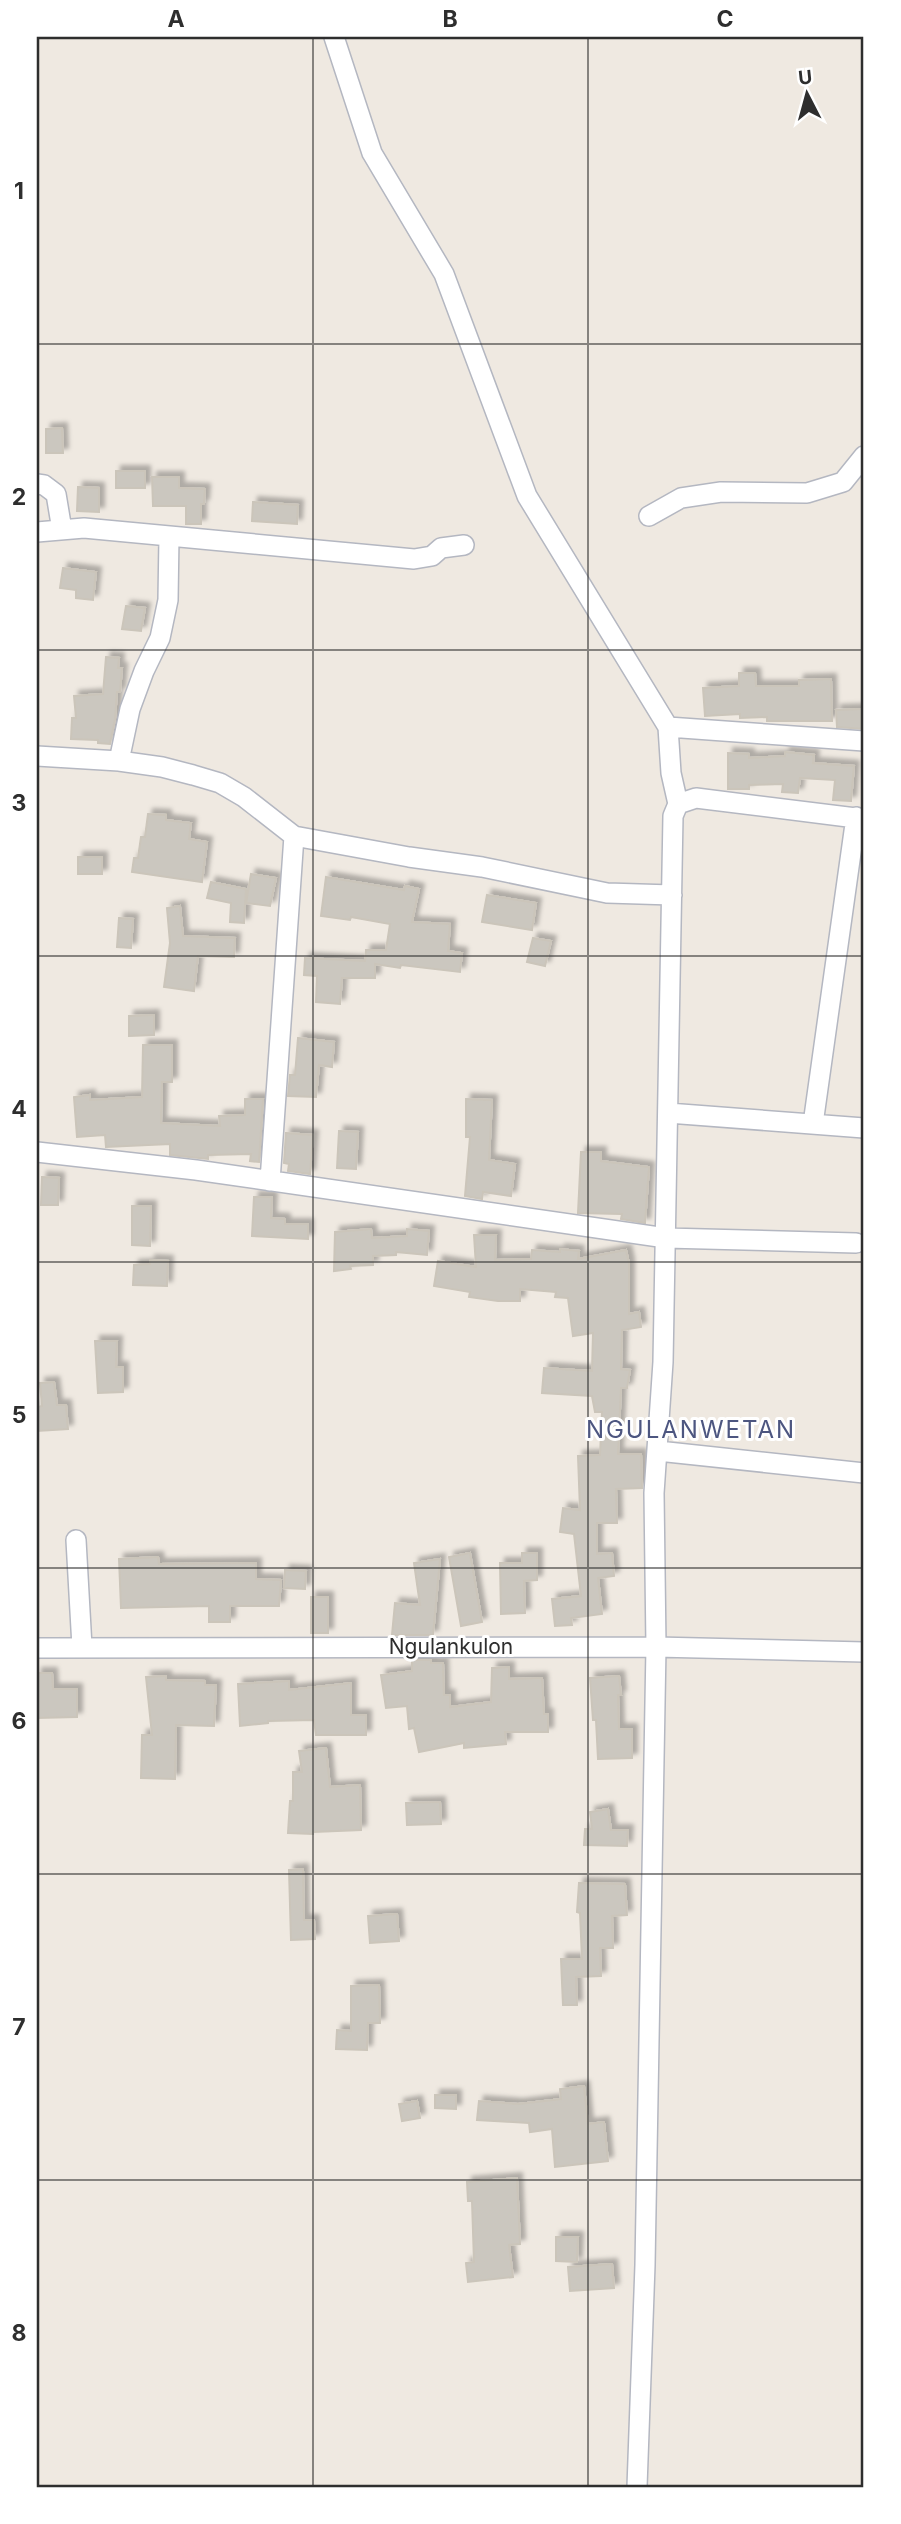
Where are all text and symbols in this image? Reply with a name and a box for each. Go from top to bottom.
text: A [167,5,185,33]
text: B [442,5,458,33]
text: C [716,5,734,33]
north arrow [772,60,842,130]
text: U [797,65,813,90]
text: 1 [14,177,24,205]
text: 2 [12,483,26,511]
text: 3 [12,789,26,817]
text: 4 [11,1095,27,1123]
text: 5 [12,1401,26,1429]
district label: NGULANWETAN [586,1415,796,1444]
street label: Ngulankulon [389,1634,513,1659]
text: 6 [12,1707,26,1735]
text: 7 [12,2013,26,2041]
text: 8 [12,2319,26,2347]

